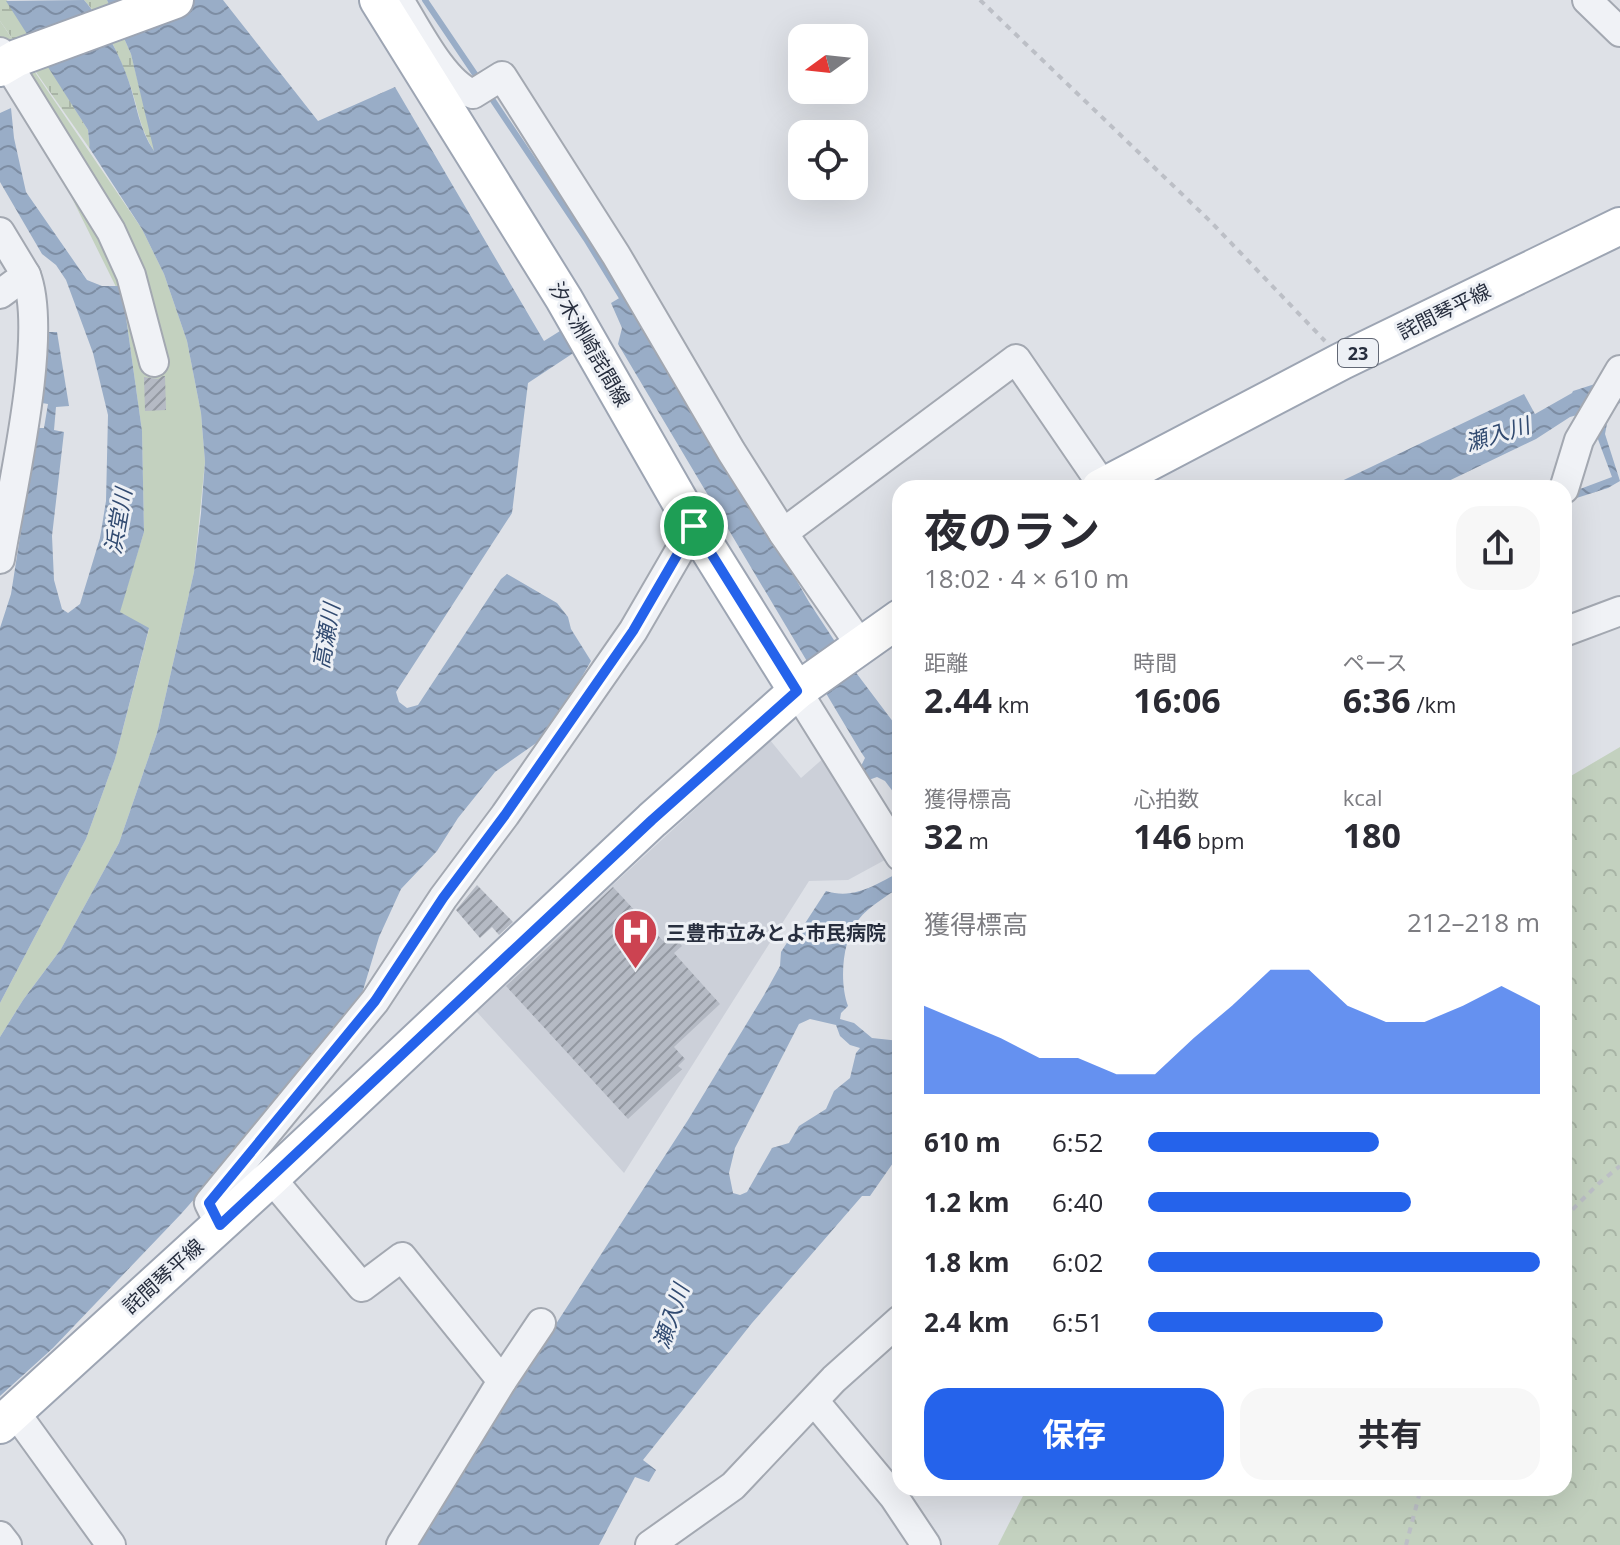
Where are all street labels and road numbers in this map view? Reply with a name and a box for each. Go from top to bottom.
street label: 汐木洲崎詫間線 [543,277,637,411]
street label: 詫間琴平線 [1393,277,1495,345]
road number: 23 [1338,339,1378,367]
street label: 詫間琴平線 [117,1233,209,1319]

